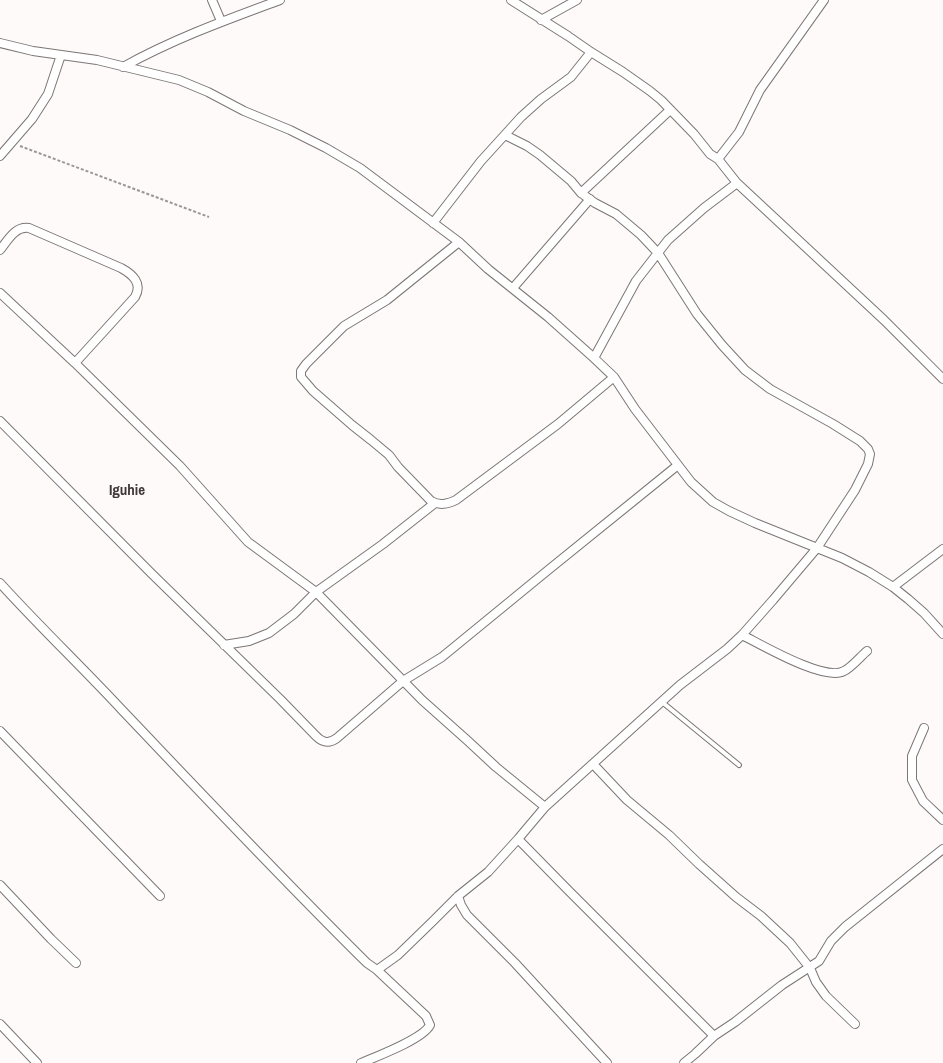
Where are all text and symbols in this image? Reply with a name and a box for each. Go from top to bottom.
district label: Iguhie [109,482,145,500]

